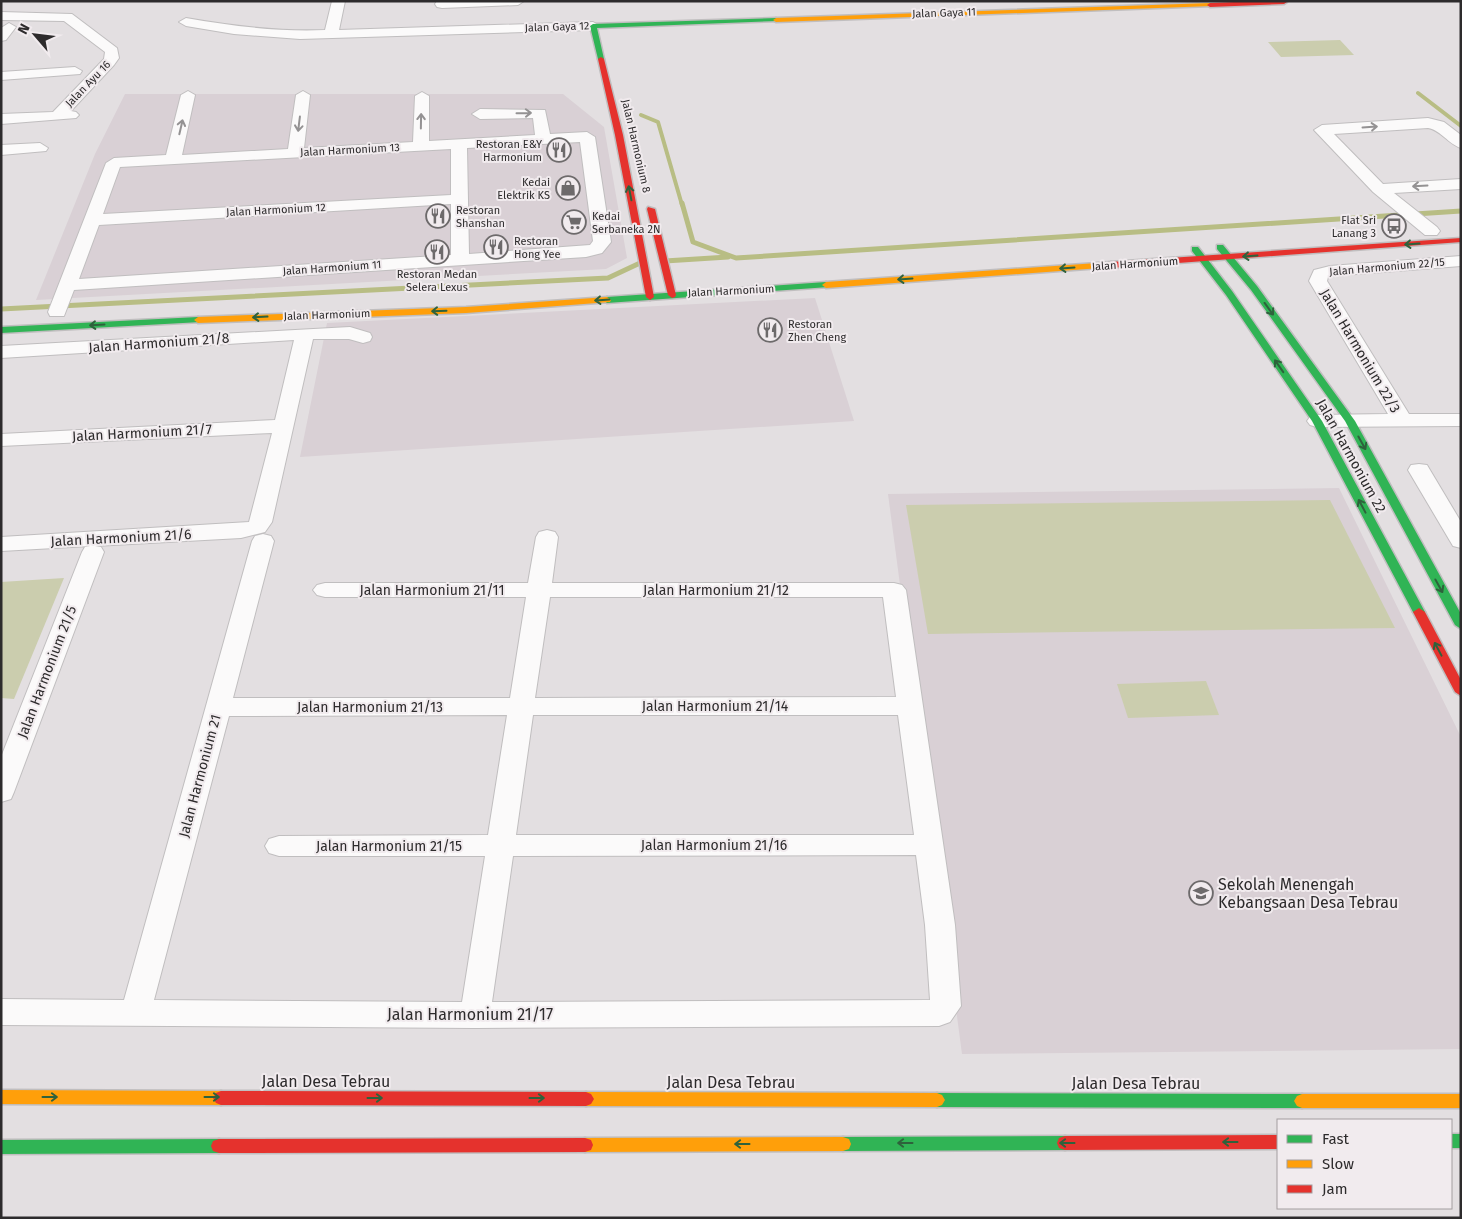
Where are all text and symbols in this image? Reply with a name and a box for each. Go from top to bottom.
street label: Jalan Gaya 11 [912,5,976,21]
north arrow [10,10,60,60]
street label: Jalan Gaya 12 [524,19,590,35]
text: N [14,21,34,37]
street label: Jalan Ayu 16 [63,58,113,110]
street label: Jalan Harmonium 8 [619,98,653,194]
one-way arrow [516,108,532,118]
one-way arrow [417,113,426,129]
one-way arrow [294,116,304,132]
one-way arrow [177,120,186,136]
one-way arrow [1362,122,1378,131]
restaurant icon: Restoran E&Y Harmonium [546,137,572,163]
place label: Restoran E&Y Harmonium [476,138,542,164]
street label: Jalan Harmonium 13 [300,141,400,159]
shop icon: Kedai Elektrik KS [555,175,581,201]
place label: Kedai Elektrik KS [497,176,550,202]
one-way arrow [1412,182,1428,191]
one-way arrow [625,186,635,202]
street label: Jalan Harmonium 12 [226,201,326,219]
restaurant icon: Restoran Shanshan [425,203,451,229]
place label: Restoran Shanshan [456,204,505,230]
supermarket icon: Kedai Serbaneka 2N [561,209,587,235]
place label: Kedai Serbaneka 2N [592,210,660,236]
bus stop icon: Flat Sri Lanang 3 [1381,213,1407,239]
place label: Flat Sri Lanang 3 [1332,214,1376,240]
restaurant icon: Restoran Hong Yee [483,234,509,260]
place label: Restoran Hong Yee [514,235,560,261]
restaurant icon: Restoran Medan Selera Lexus [424,239,450,265]
one-way arrow [1404,239,1420,248]
one-way arrow [1242,251,1258,260]
street label: Jalan Harmonium [1091,254,1179,274]
street label: Jalan Harmonium 22/15 [1329,255,1446,279]
street label: Jalan Harmonium 11 [282,258,382,278]
one-way arrow [1059,263,1075,272]
place label: Restoran Medan Selera Lexus [397,268,477,294]
one-way arrow [897,274,913,284]
street label: Jalan Harmonium [687,282,775,300]
street label: Jalan Harmonium 22/3 [1316,286,1404,416]
one-way arrow [594,296,610,305]
one-way arrow [1264,302,1274,316]
street label: Jalan Harmonium [283,307,371,323]
one-way arrow [432,307,448,316]
one-way arrow [252,313,268,322]
restaurant icon: Restoran Zhen Cheng [757,317,783,343]
place label: Restoran Zhen Cheng [788,318,846,344]
one-way arrow [90,320,106,330]
street label: Jalan Harmonium 21/8 [88,330,230,356]
one-way arrow [1274,359,1284,373]
street label: Jalan Harmonium 22 [1313,396,1389,516]
street label: Jalan Harmonium 21/7 [72,421,212,445]
one-way arrow [1357,435,1367,450]
one-way arrow [1357,498,1367,513]
street label: Jalan Harmonium 21/6 [50,526,192,550]
one-way arrow [1434,578,1444,593]
street label: Jalan Harmonium 21/11 [359,582,505,599]
street label: Jalan Harmonium 21/12 [643,582,789,599]
street label: Jalan Harmonium 21/5 [14,603,80,741]
one-way arrow [1433,642,1442,657]
street label: Jalan Harmonium 21/14 [642,698,789,715]
street label: Jalan Harmonium 21/13 [297,699,443,716]
street label: Jalan Harmonium 21 [175,713,225,839]
street label: Jalan Harmonium 21/16 [641,837,787,854]
street label: Jalan Harmonium 21/15 [316,838,462,855]
place label: Sekolah Menengah Kebangsaan Desa Tebrau [1218,875,1398,912]
school or university icon: Sekolah Menengah Kebangsaan Desa Tebrau [1188,880,1214,906]
street label: Jalan Harmonium 21/17 [387,1005,553,1024]
street label: Jalan Desa Tebrau [262,1072,390,1091]
street label: Jalan Desa Tebrau [667,1073,795,1092]
street label: Jalan Desa Tebrau [1072,1074,1200,1093]
one-way arrow [42,1092,58,1102]
one-way arrow [204,1092,220,1102]
one-way arrow [366,1093,383,1103]
one-way arrow [529,1093,545,1103]
legend [1277,1119,1452,1209]
text: Fast [1322,1130,1349,1148]
one-way arrow [1222,1137,1238,1147]
one-way arrow [897,1138,913,1148]
one-way arrow [1059,1138,1076,1148]
one-way arrow [734,1139,750,1149]
text: Slow [1322,1155,1354,1173]
text: Jam [1322,1180,1348,1198]

